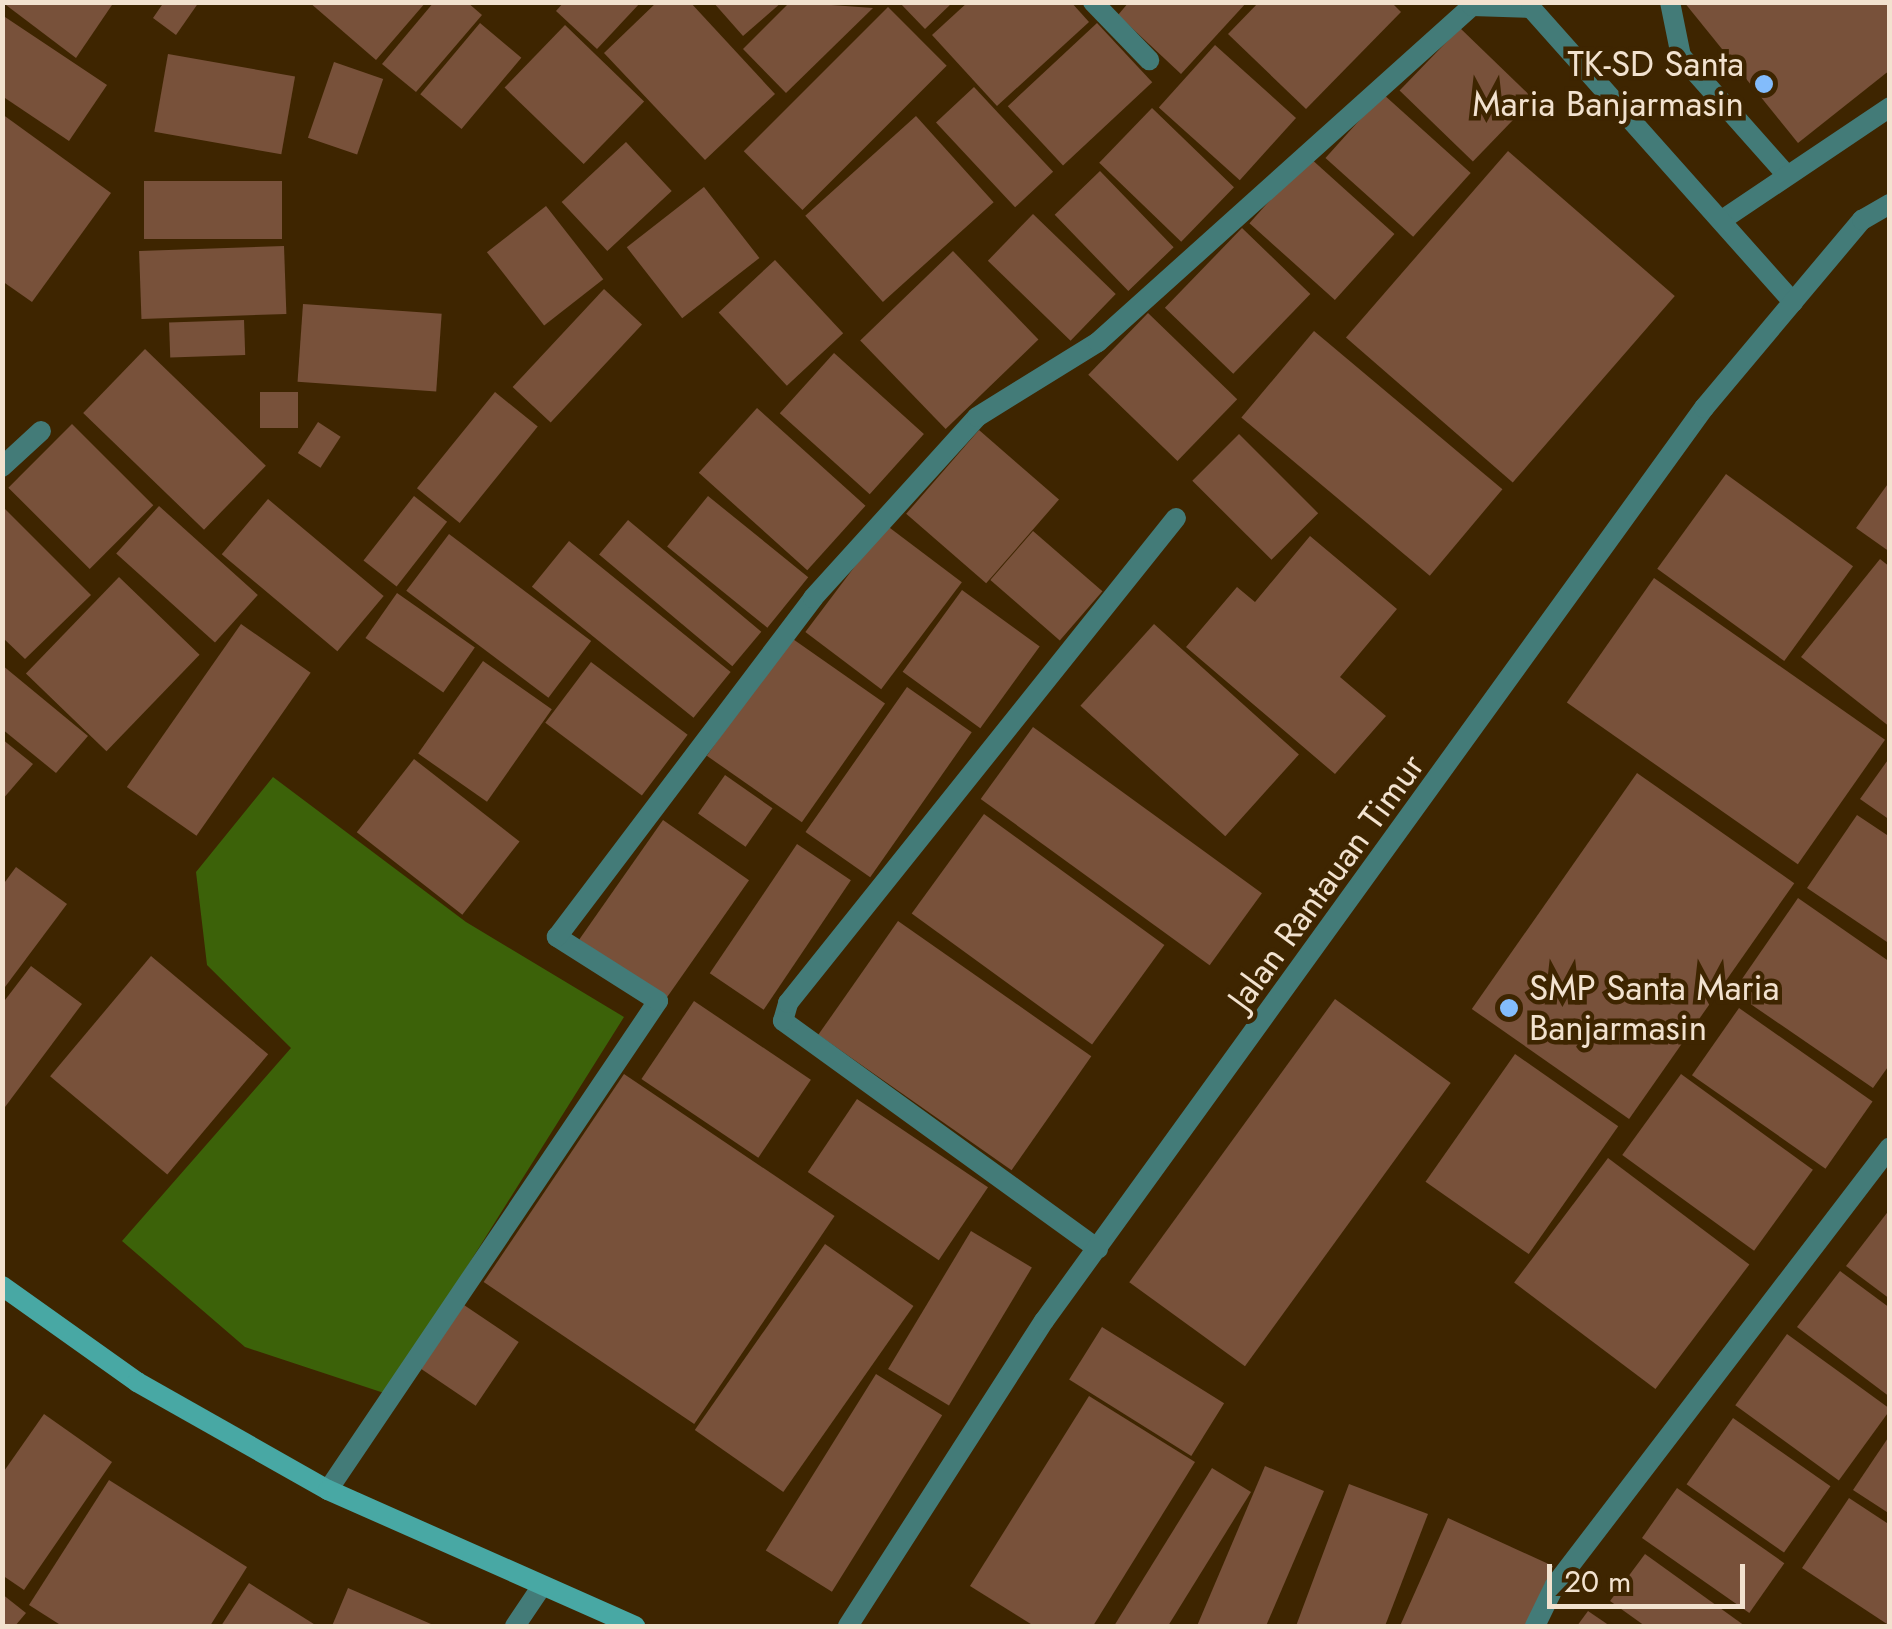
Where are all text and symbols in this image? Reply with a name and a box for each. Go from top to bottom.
place label: TK-SD Santa Maria Banjarmasin [1472,43,1744,125]
marker: TK-SD Santa Maria Banjarmasin [1753,73,1775,95]
street label: Jalan Rantauan Timur [1219,746,1433,1018]
place label: SMP Santa Maria Banjarmasin [1529,967,1779,1049]
marker: SMP Santa Maria Banjarmasin [1498,997,1520,1019]
scale bar [1552,1544,1750,1606]
text: 20 m [1564,1560,1631,1603]

